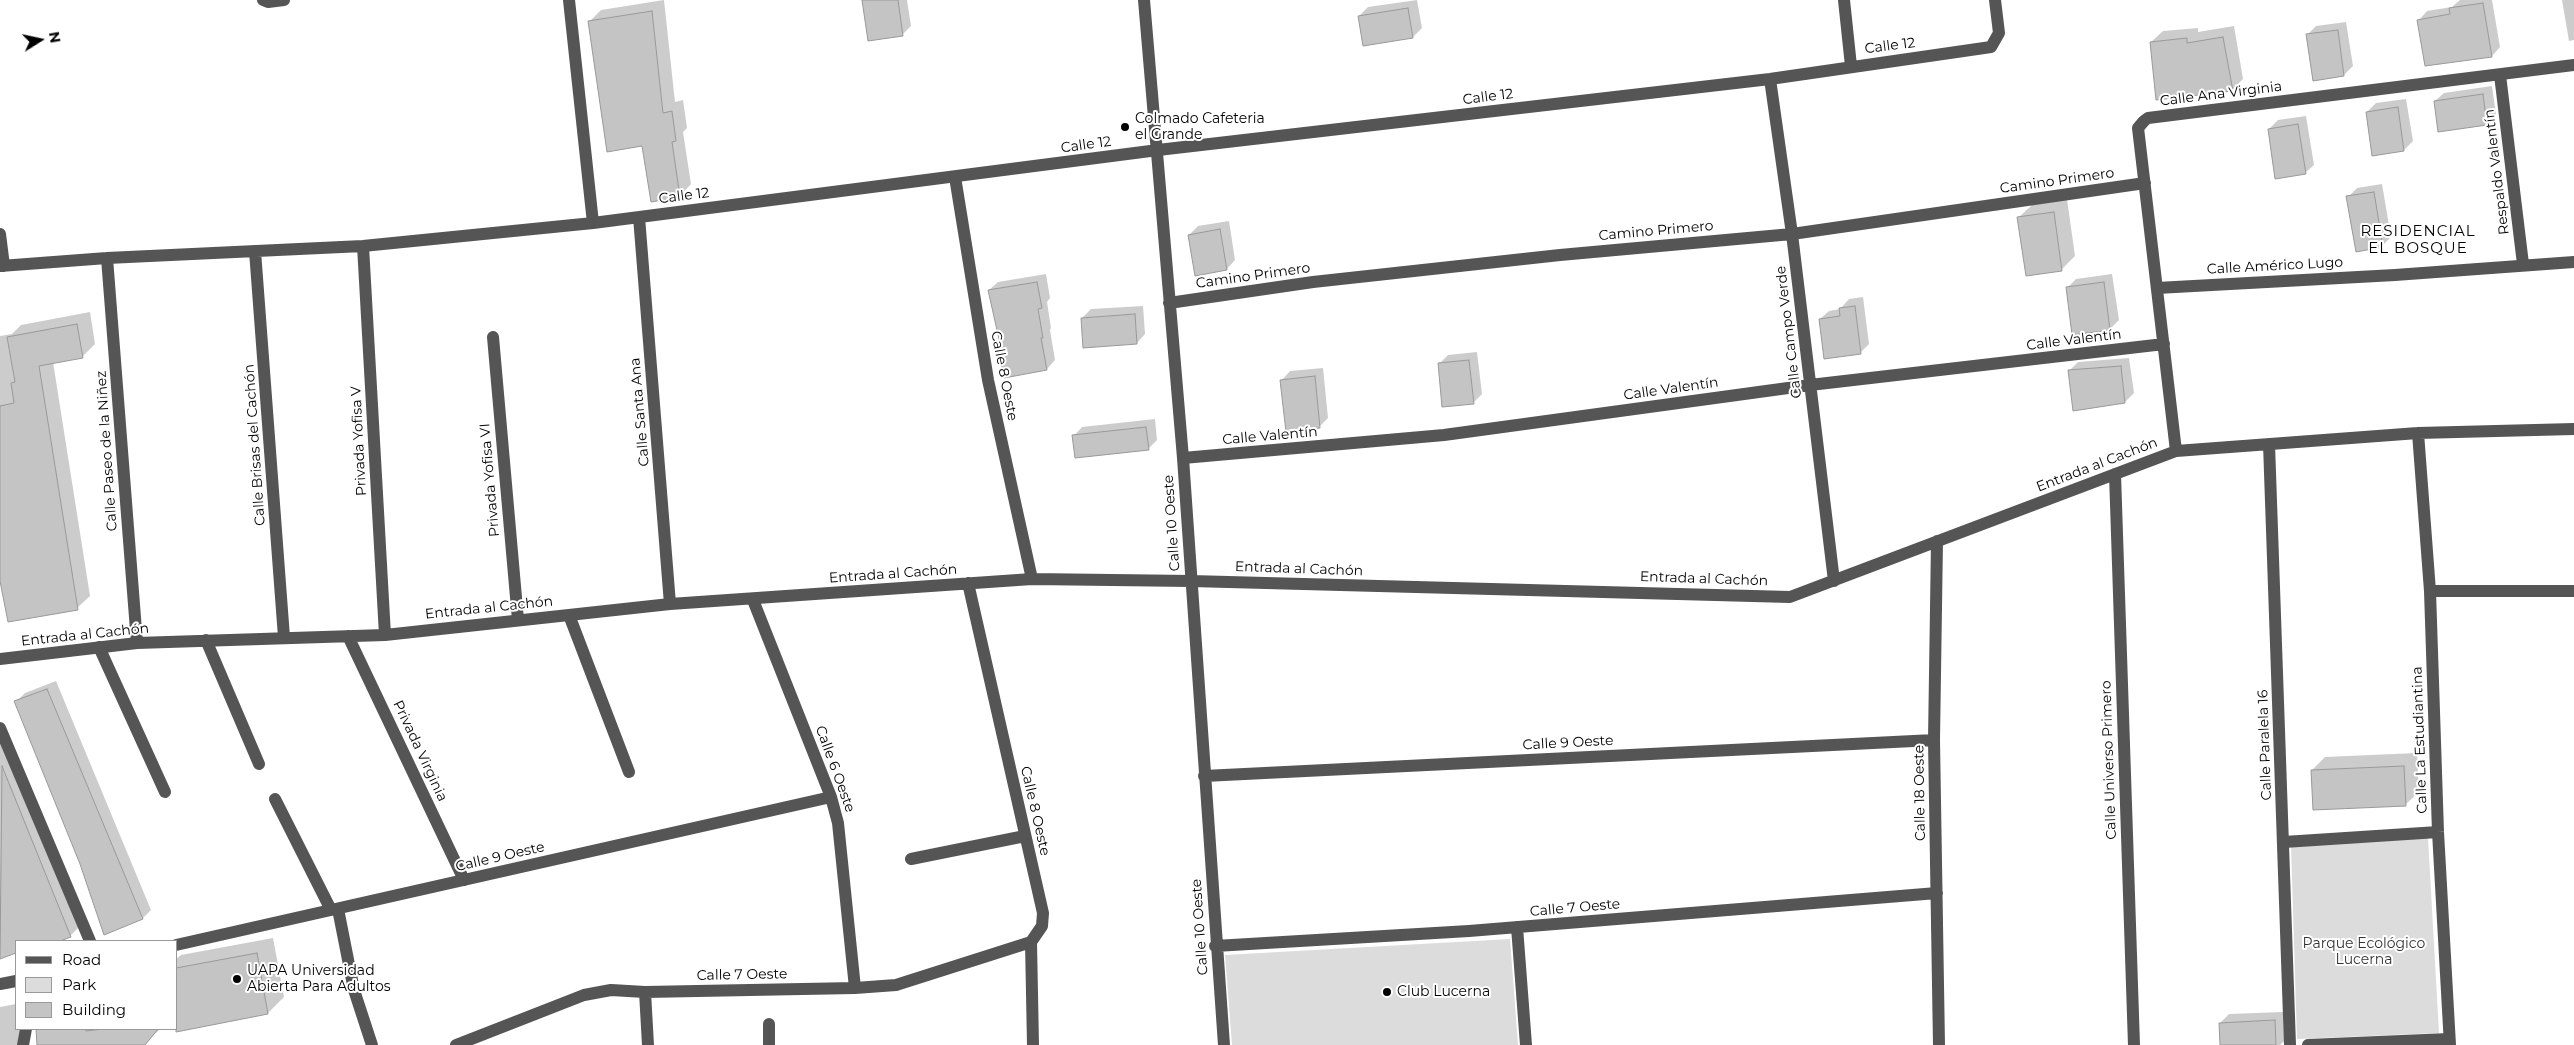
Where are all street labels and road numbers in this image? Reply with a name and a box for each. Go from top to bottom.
street label: Calle 12 [1864,35,1916,57]
street label: Calle Ana Virginia [2159,78,2283,110]
street label: Calle 12 [1462,86,1514,108]
street label: Respaldo Valentín [2481,108,2513,236]
street label: Calle 12 [1060,133,1112,157]
street label: Camino Primero [1999,165,2115,197]
street label: Calle 12 [658,185,710,207]
street label: Camino Primero [1598,218,1714,244]
street label: Calle Américo Lugo [2206,254,2344,278]
street label: Camino Primero [1195,260,1311,292]
street label: Calle Campo Verde [1773,265,1805,399]
street label: Calle Valentín [2026,326,2122,354]
street label: Calle 8 Oeste [987,330,1021,422]
street label: Calle Santa Ana [627,357,653,467]
street label: Calle Brisas del Cachón [241,364,269,526]
street label: Calle Paseo de la Niñez [93,370,121,532]
street label: Calle Valentín [1622,374,1720,404]
street label: Privada Yofisa V [348,386,370,496]
street label: Privada Yofisa VI [477,423,503,537]
street label: Calle Valentín [1222,423,1318,449]
street label: Entrada al Cachón [2034,434,2160,496]
street label: Calle 10 Oeste [1160,474,1184,572]
street label: Entrada al Cachón [1235,558,1363,580]
street label: Entrada al Cachón [828,561,958,587]
street label: Entrada al Cachón [1640,568,1768,590]
street label: Entrada al Cachón [424,593,554,623]
street label: Entrada al Cachón [20,620,150,650]
street label: Calle La Estudiantina [2409,666,2431,814]
street label: Calle Universo Primero [2098,680,2120,840]
street label: Calle Paralela 16 [2255,689,2275,801]
street label: Privada Virginia [389,698,451,804]
street label: Calle 6 Oeste [812,723,858,815]
street label: Calle 9 Oeste [1522,732,1614,754]
street label: Calle 18 Oeste [1911,745,1929,841]
street label: Calle 8 Oeste [1017,765,1053,857]
street label: Calle 9 Oeste [454,839,546,875]
street label: Calle 10 Oeste [1188,878,1212,976]
street label: Calle 7 Oeste [1529,896,1621,920]
street label: Calle 7 Oeste [697,966,787,984]

